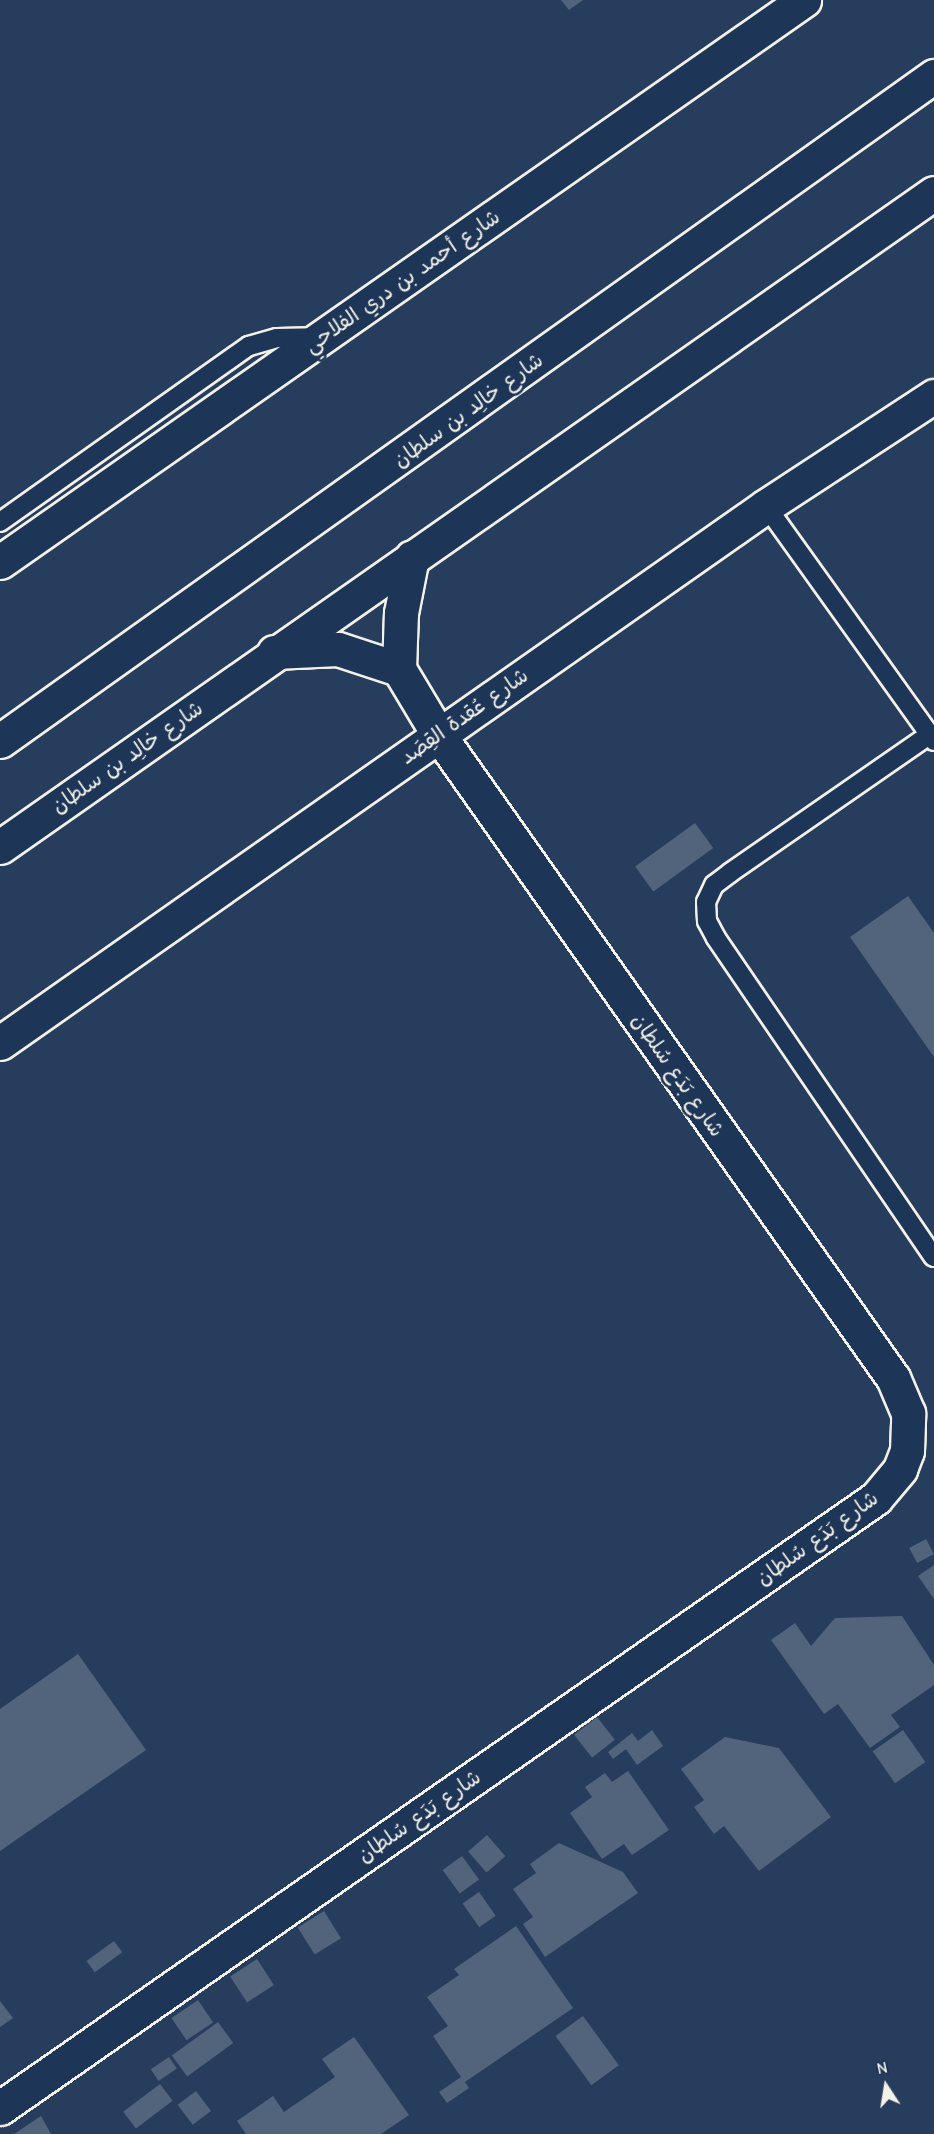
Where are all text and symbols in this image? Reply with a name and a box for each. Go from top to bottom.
street label: شارع أحمد بن دري الفلاحي [299,204,505,358]
street label: شارع خالِد بن سلطان [388,347,548,473]
street label: شارع عُقدة القِصَد [395,662,533,770]
street label: شارع خالِد بن سلطان [46,695,208,819]
street label: شارع بَدَع سُلطان [626,1008,730,1142]
street label: شارع بَدَع سُلطان [751,1485,883,1591]
street label: شارع بَدَع سُلطان [352,1764,486,1868]
north arrow [856,2056,916,2116]
text: N [875,2059,889,2078]

